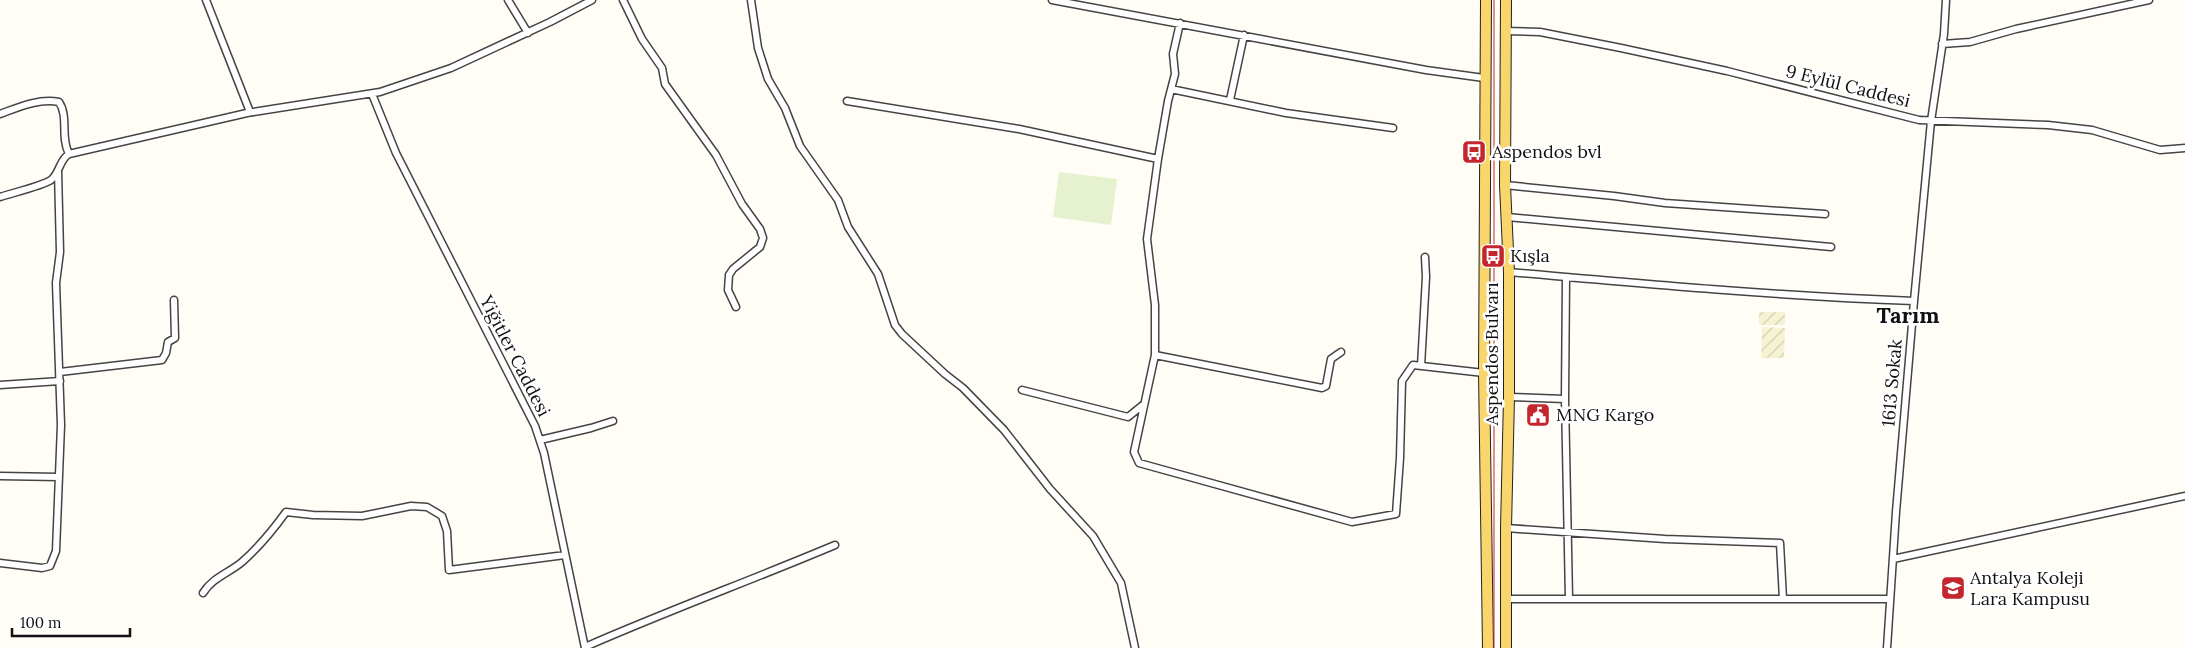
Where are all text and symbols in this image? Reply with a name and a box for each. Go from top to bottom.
street label: 9 Eylül Caddesi [1784,59,1913,112]
bus stop icon: Aspendos bvl [1461,139,1487,165]
place label: Aspendos bvl [1491,140,1602,163]
bus stop icon: Kışla [1480,243,1506,269]
place label: Kışla [1510,244,1550,267]
street label: Aspendos Bulvarı [1480,282,1503,427]
street label: Yiğitler Caddesi [475,290,556,420]
district label: Tarım [1876,301,1940,329]
street label: 1613 Sokak [1876,338,1907,428]
public building icon: MNG Kargo [1525,402,1551,428]
place label: MNG Kargo [1556,403,1654,426]
place label: Antalya Koleji Lara Kampusu [1969,566,2090,610]
school or university icon: Antalya Koleji Lara Kampusu [1940,575,1966,601]
scale bar [12,606,130,638]
text: 100 m [20,613,61,632]

